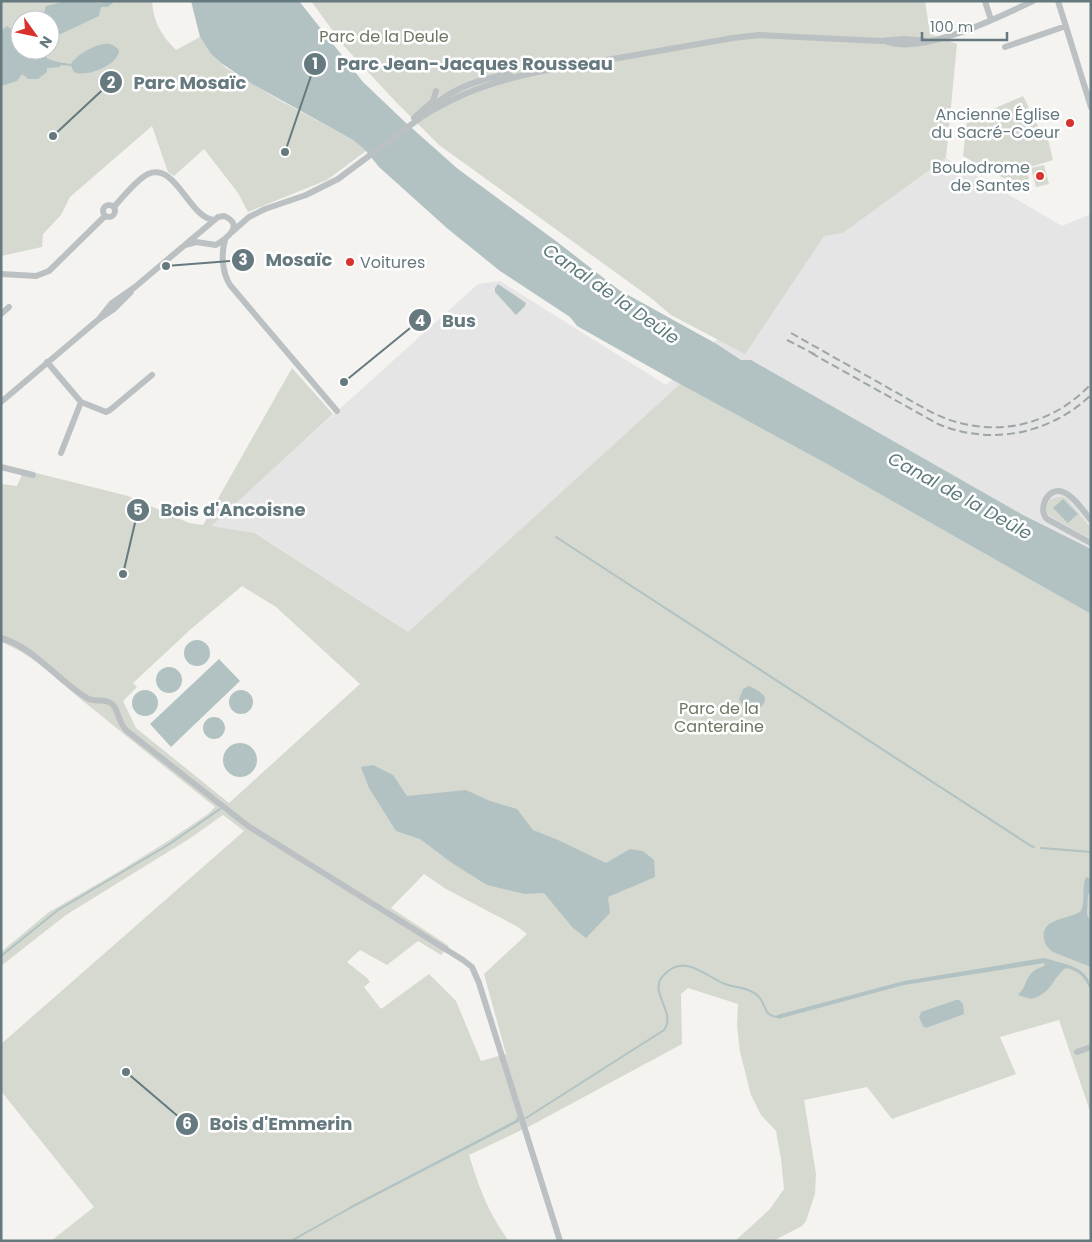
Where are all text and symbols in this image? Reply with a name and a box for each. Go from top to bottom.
north arrow [10,10,60,60]
scale bar [922,10,1007,42]
text: 100 m [930,16,973,37]
park label: Parc de la Deule [319,25,449,48]
text: N [35,32,57,52]
callout: Parc Jean-Jacques Rousseau [302,48,623,81]
text: Parc Jean-Jacques Rousseau [337,51,613,76]
text: 1 [312,53,318,74]
callout: Parc Mosaïc [99,66,257,99]
text: Parc Mosaïc [134,70,246,95]
text: 2 [107,72,116,93]
place label: Ancienne Église du Sacré-Coeur [931,103,1060,144]
marker: Ancienne Église du Sacré-Coeur [1064,117,1076,129]
place label: Boulodrome de Santes [932,156,1030,197]
marker: Boulodrome de Santes [1034,170,1046,182]
water label: Canal de la Deûle [538,237,684,350]
callout: Mosaïc [230,244,342,277]
text: Mosaïc [266,247,333,272]
text: 3 [238,249,248,270]
place label: Voitures [360,251,425,274]
marker: Voitures [344,256,356,268]
callout: Bus [407,304,486,337]
text: Bus [442,308,476,333]
text: 4 [415,310,425,331]
water label: Canal de la Deûle [884,446,1037,546]
callout: Bois d'Ancoisne [126,493,316,526]
text: Bois d'Ancoisne [160,497,306,522]
text: 5 [133,499,143,520]
park label: Parc de la Canteraine [674,697,764,738]
callout: Bois d'Emmerin [174,1107,362,1140]
text: Bois d'Emmerin [210,1111,352,1136]
text: 6 [182,1113,192,1134]

